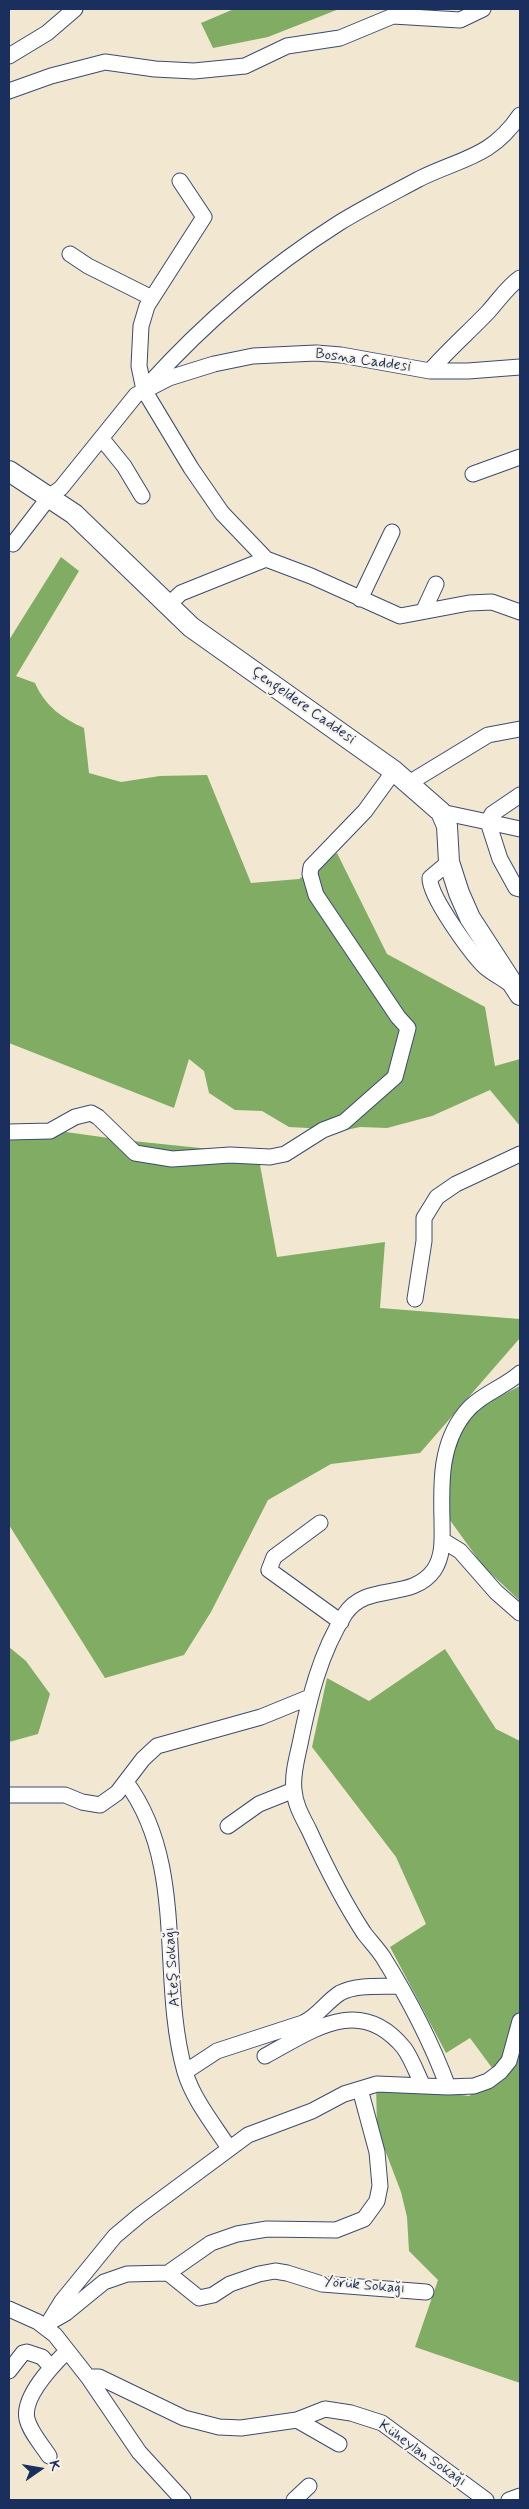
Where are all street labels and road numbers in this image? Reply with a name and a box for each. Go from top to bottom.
street label: Bosna Caddesi [314,345,412,377]
street label: Çengeldere Caddesi [247,663,359,749]
street label: Ateş Sokağı [161,1926,185,2008]
street label: Yörük Sokağı [322,2273,406,2299]
street label: Küheylan Sokağı [375,2417,469,2491]

